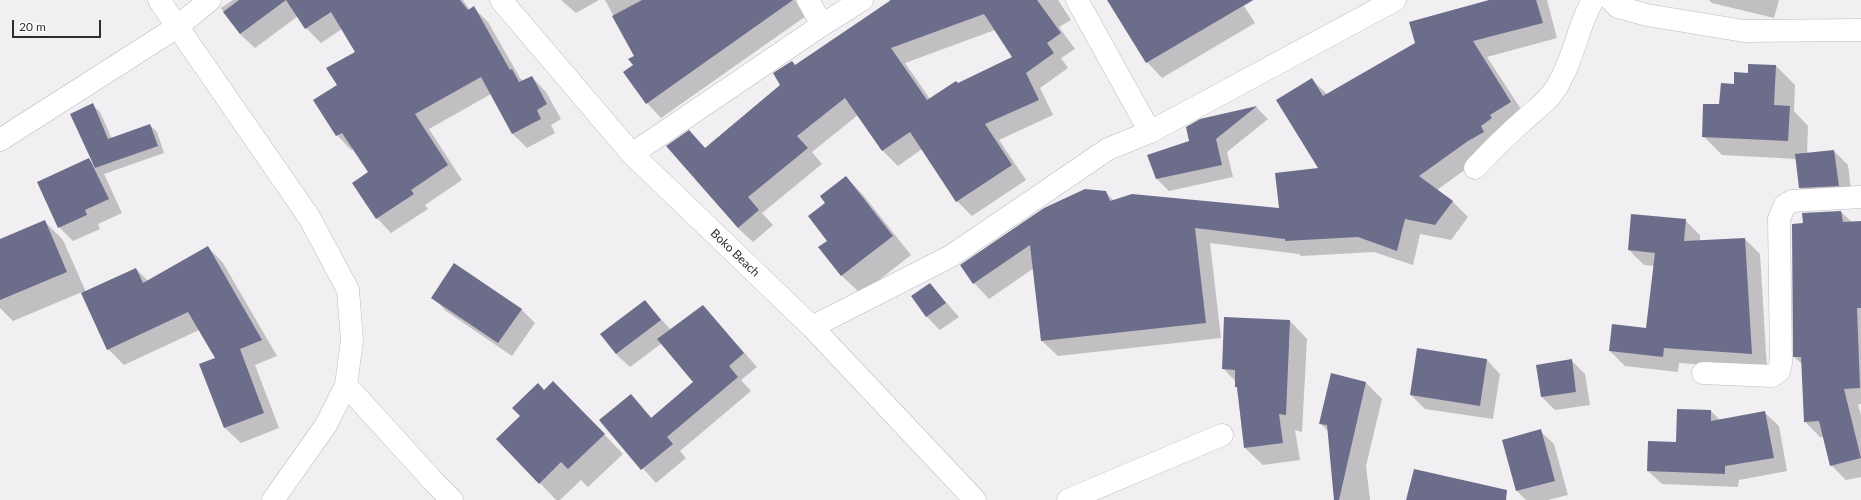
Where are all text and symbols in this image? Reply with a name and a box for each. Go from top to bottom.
scale bar [14,12,103,38]
text: 20 m [19,19,46,34]
street label: Boko Beach [708,226,762,280]

